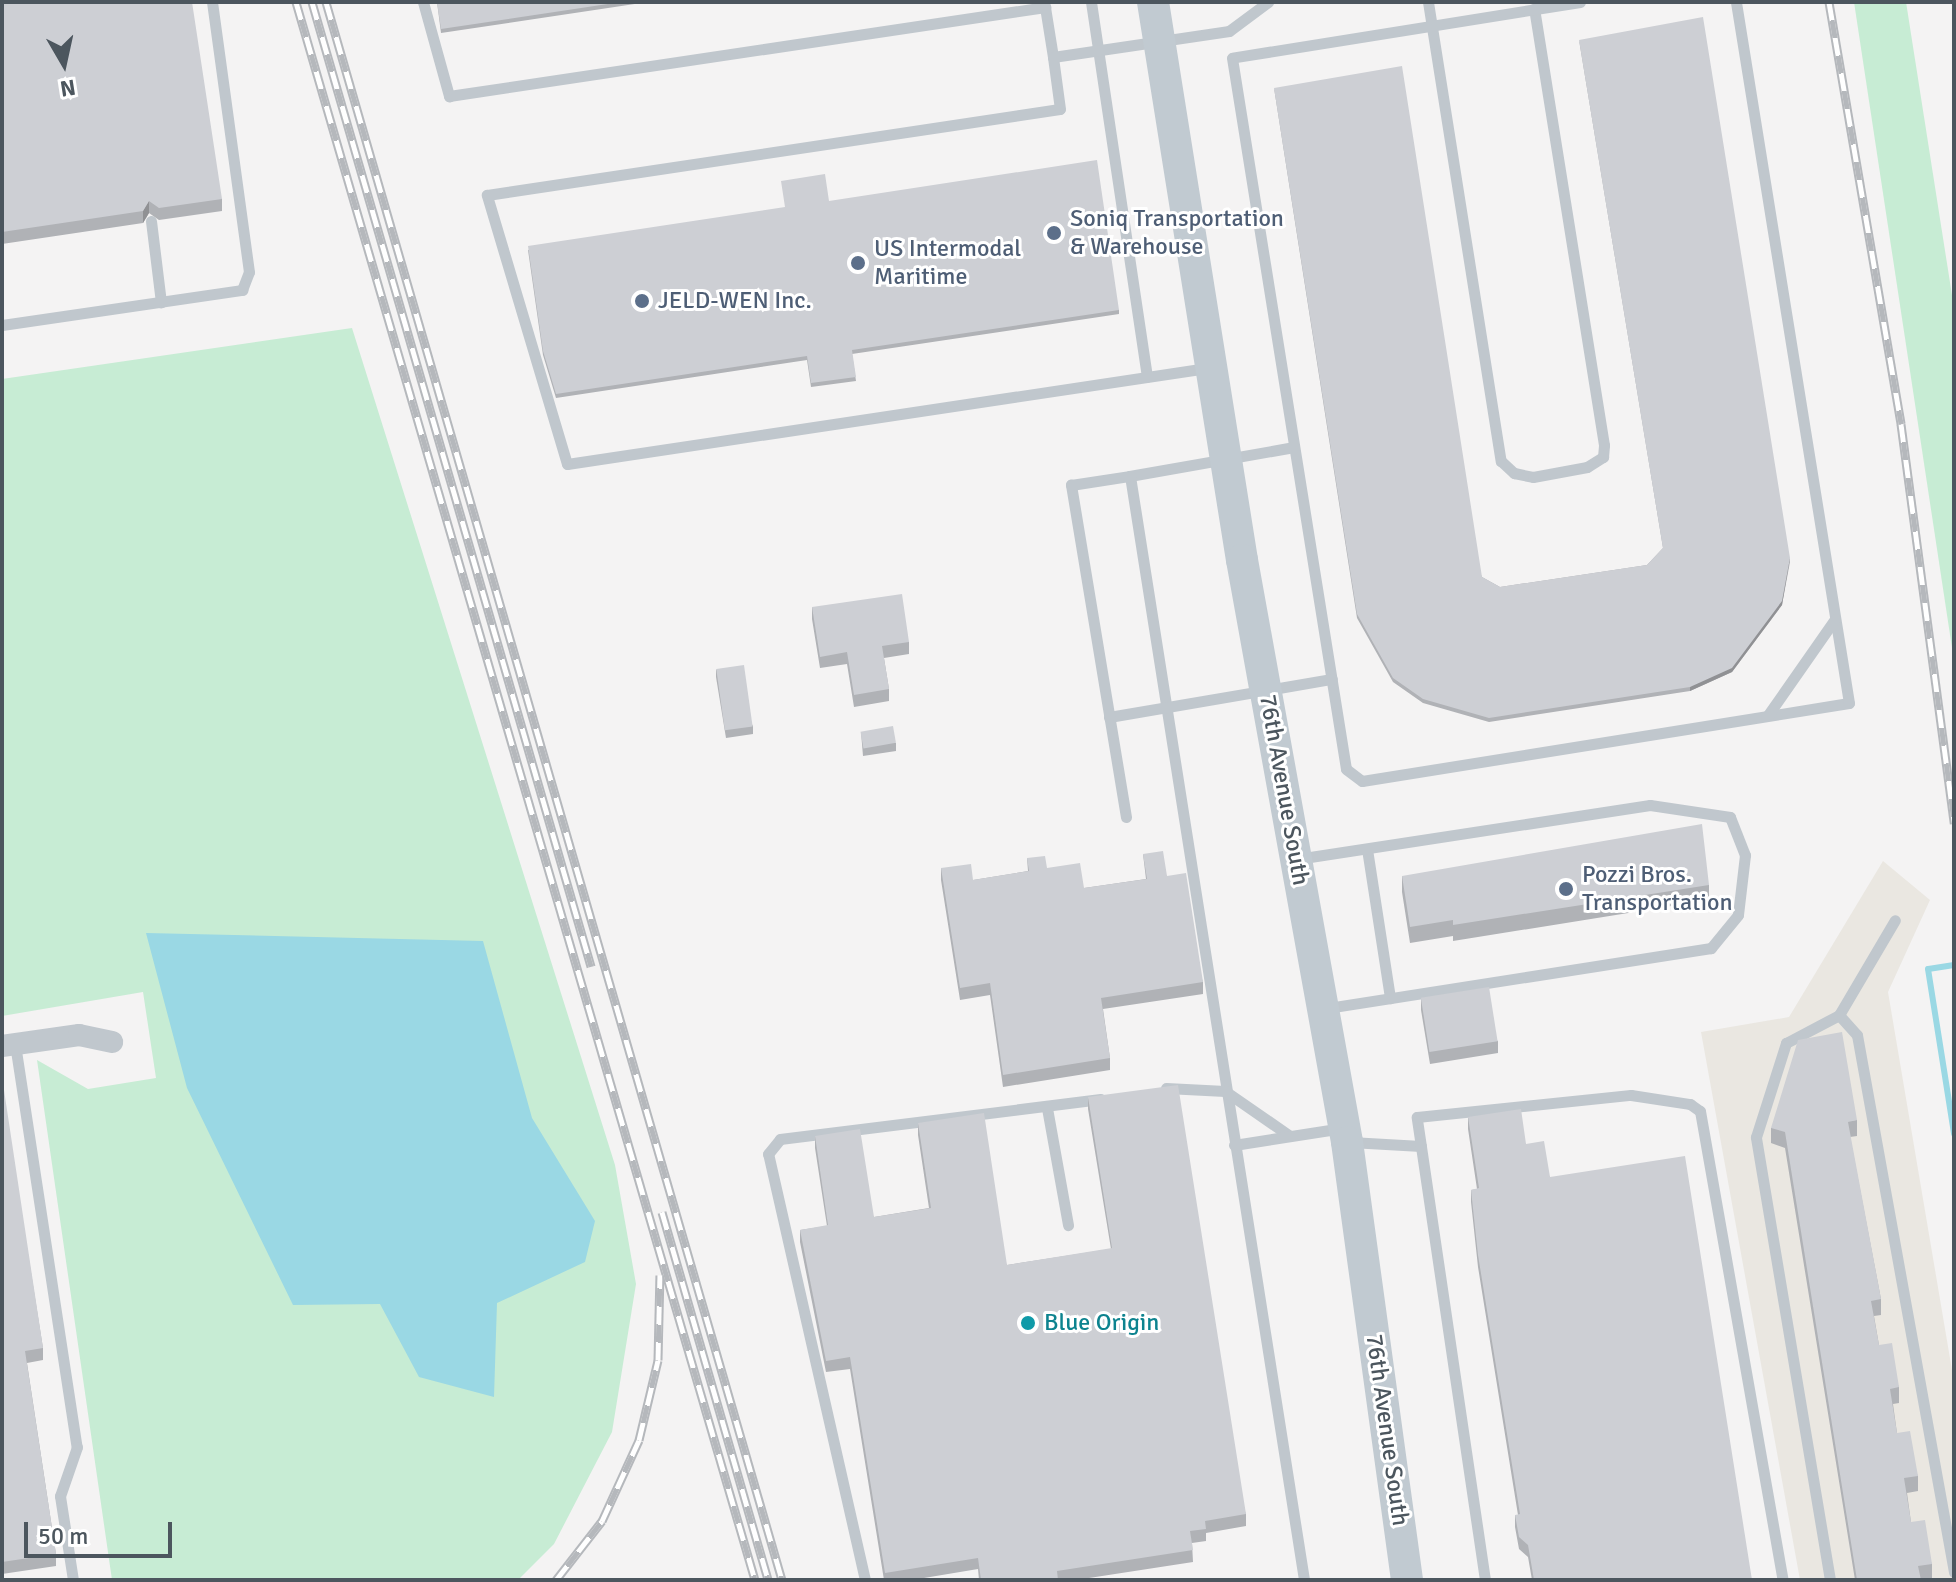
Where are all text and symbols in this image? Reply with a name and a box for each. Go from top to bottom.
north arrow [24,24,104,104]
text: N [58,74,78,103]
place label: Soniq Transportation & Warehouse [1070,205,1284,261]
marker: Soniq Transportation & Warehouse [1045,224,1063,242]
place label: US Intermodal Maritime [874,235,1021,291]
marker: US Intermodal Maritime [849,254,867,272]
place label: JELD-WEN Inc. [658,287,812,315]
marker: JELD-WEN Inc. [633,292,651,310]
street label: 76th Avenue South [1253,692,1315,888]
place label: Pozzi Bros. Transportation [1582,861,1733,917]
marker: Pozzi Bros. Transportation [1557,880,1575,898]
place label: Blue Origin [1044,1309,1159,1337]
marker: Blue Origin [1019,1314,1037,1332]
street label: 76th Avenue South [1359,1332,1415,1528]
scale bar [28,1506,176,1556]
text: 50 m [38,1521,88,1551]

